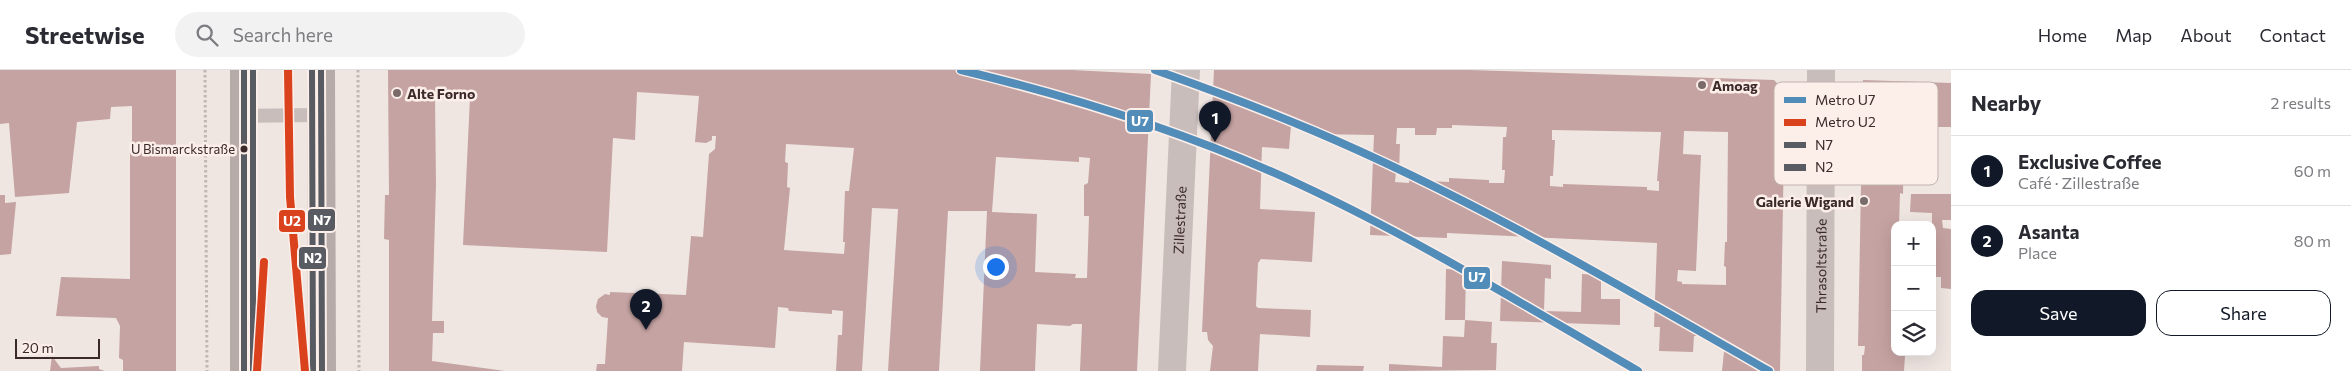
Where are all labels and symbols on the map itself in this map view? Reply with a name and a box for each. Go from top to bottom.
place label: Amoag [1712,77,1758,94]
marker: Amoag [1696,79,1708,91]
legend [1774,82,1938,185]
place label: Alte Forno [407,85,475,102]
marker: Alte Forno [391,87,403,99]
text: Metro U7 [1815,91,1875,108]
pin: 1 [1199,101,1231,142]
line badge: U7 [1126,109,1154,133]
text: U7 [1131,112,1149,129]
text: Metro U2 [1815,113,1876,130]
text: N7 [1815,136,1833,153]
place label: U Bismarckstraße [131,141,235,157]
marker: U Bismarckstraße [239,144,249,154]
text: N2 [1815,158,1834,175]
street label: Zillestraße [1169,186,1189,255]
place label: Galerie Wigand [1756,193,1854,210]
marker: Galerie Wigand [1858,195,1870,207]
line badge: N7 [307,208,336,232]
line badge: U2 [278,209,306,233]
text: N7 [313,211,331,228]
text: U2 [283,212,301,229]
street label: Thrasoltstraße [1812,219,1829,313]
line badge: N2 [298,246,327,270]
text: N2 [304,249,322,266]
your location [983,254,1009,280]
line badge: U7 [1463,266,1491,290]
text: U7 [1468,268,1486,285]
pin: 2 [630,289,662,330]
scale bar [15,336,100,359]

